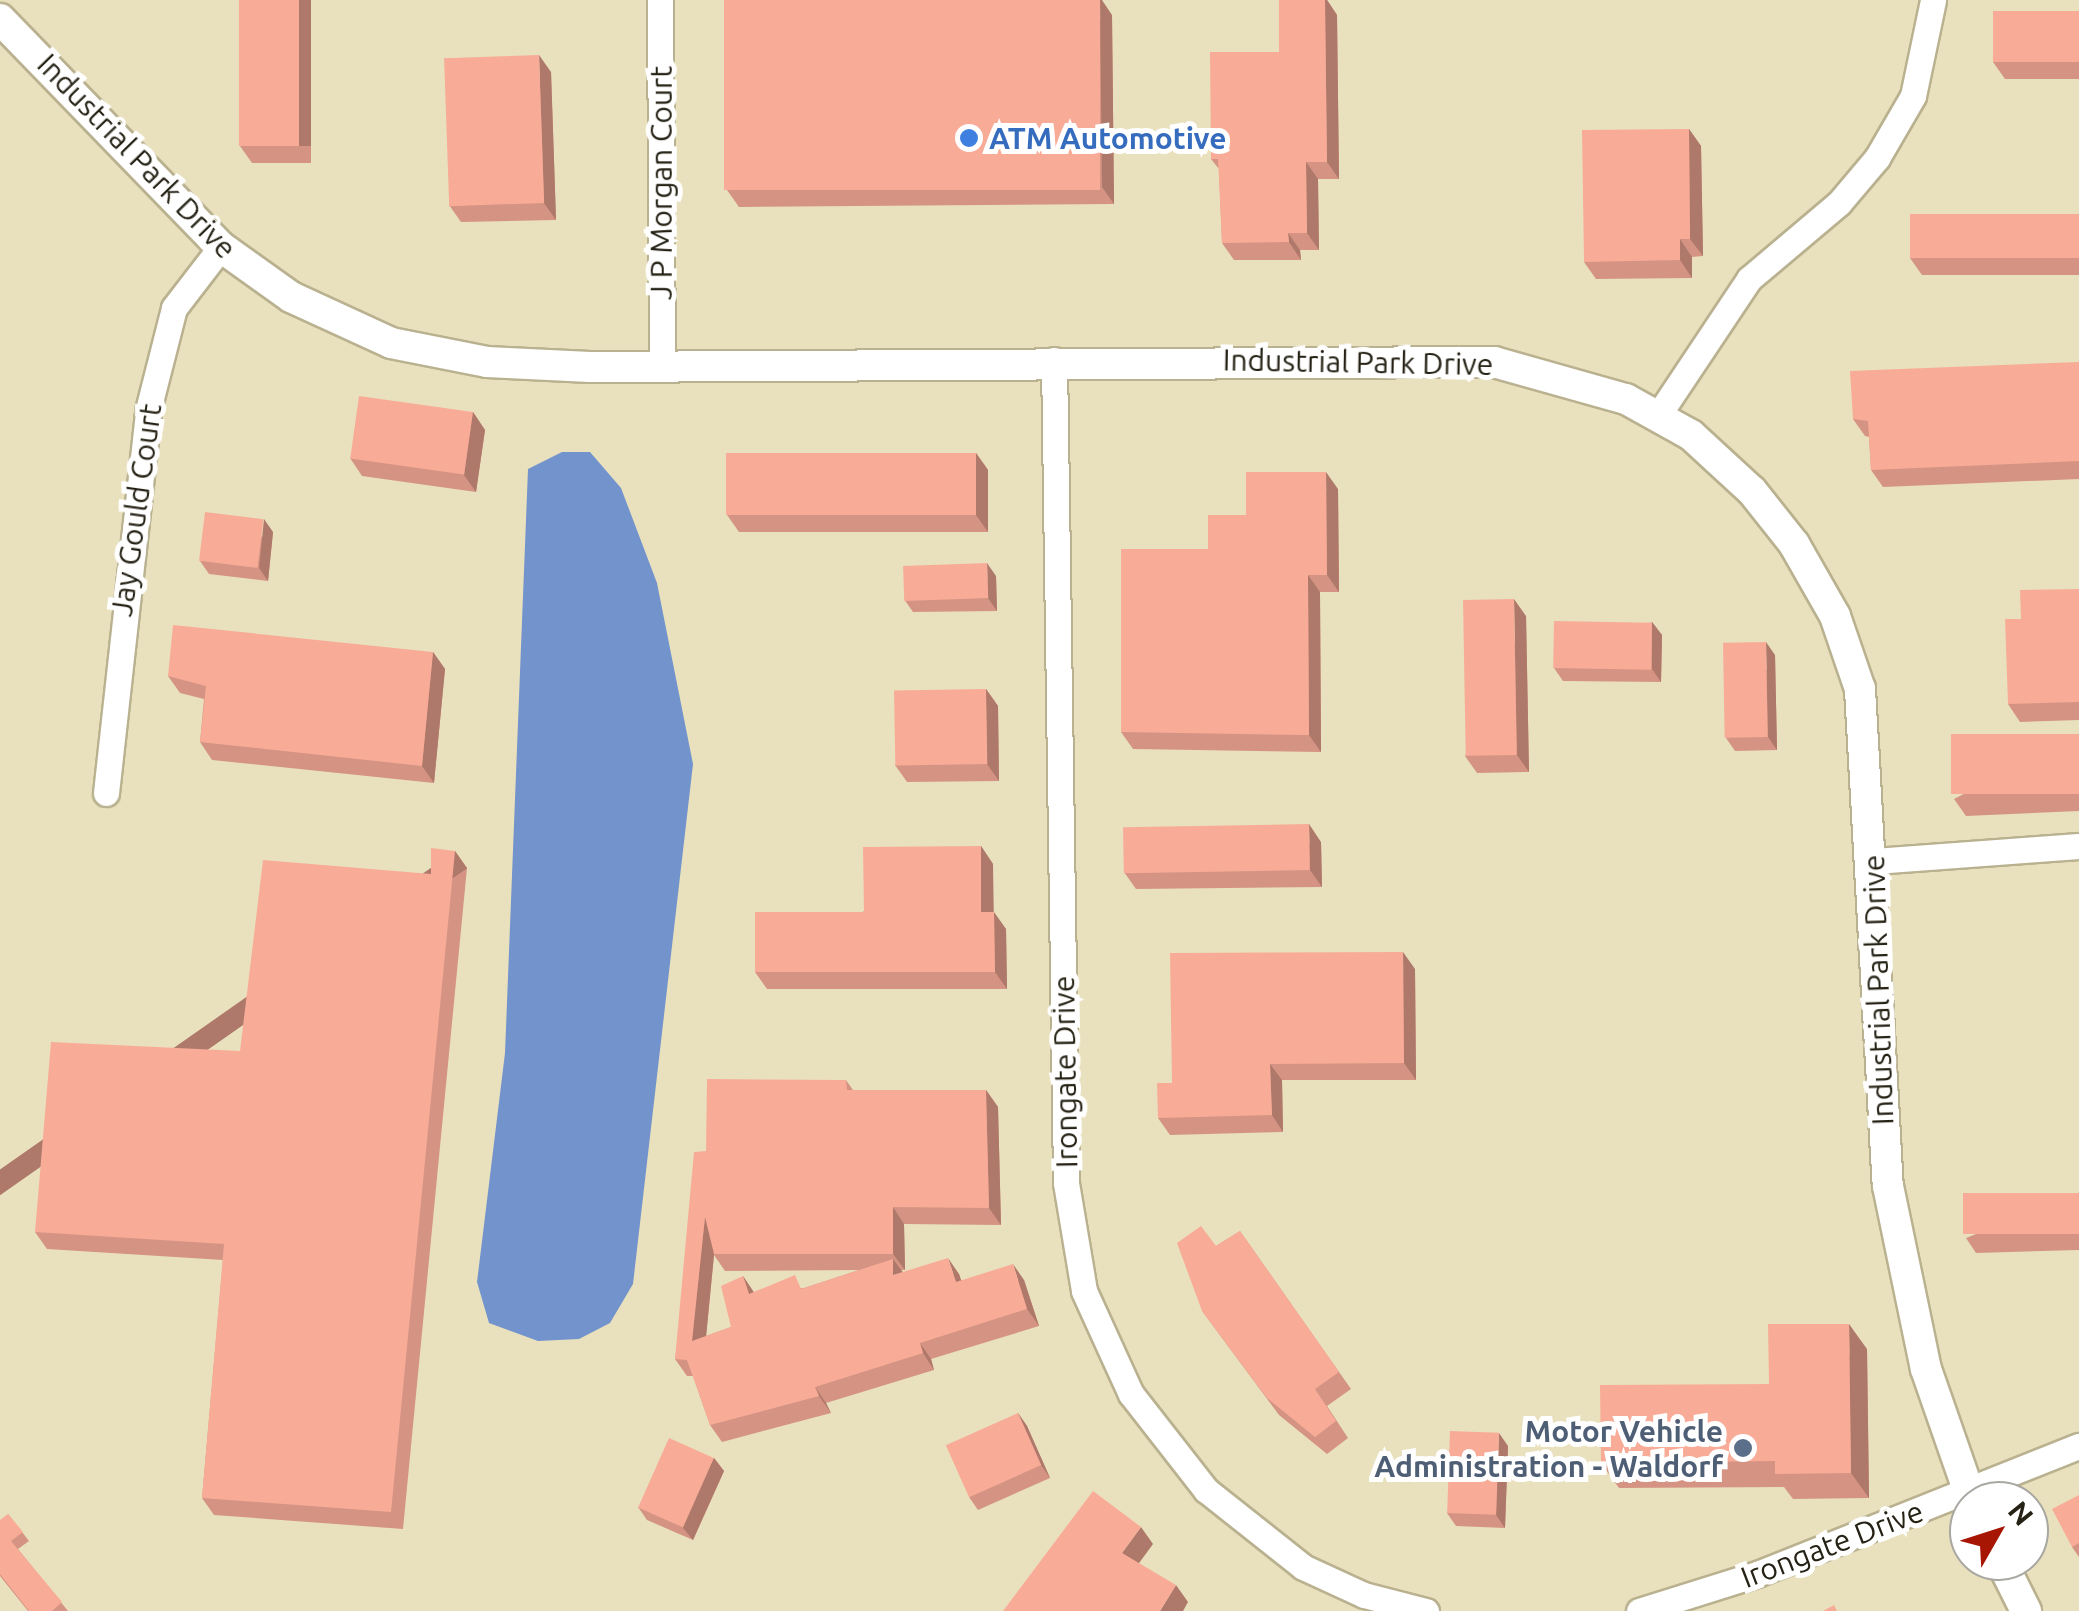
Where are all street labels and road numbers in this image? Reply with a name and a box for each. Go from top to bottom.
street label: Industrial Park Drive [30,46,244,266]
street label: J P Morgan Court [643,66,679,300]
street label: Industrial Park Drive [1222,342,1494,382]
street label: Jay Gould Court [103,401,169,619]
street label: Industrial Park Drive [1855,854,1901,1126]
street label: Irongate Drive [1045,975,1085,1169]
street label: Irongate Drive [1736,1493,1928,1595]

